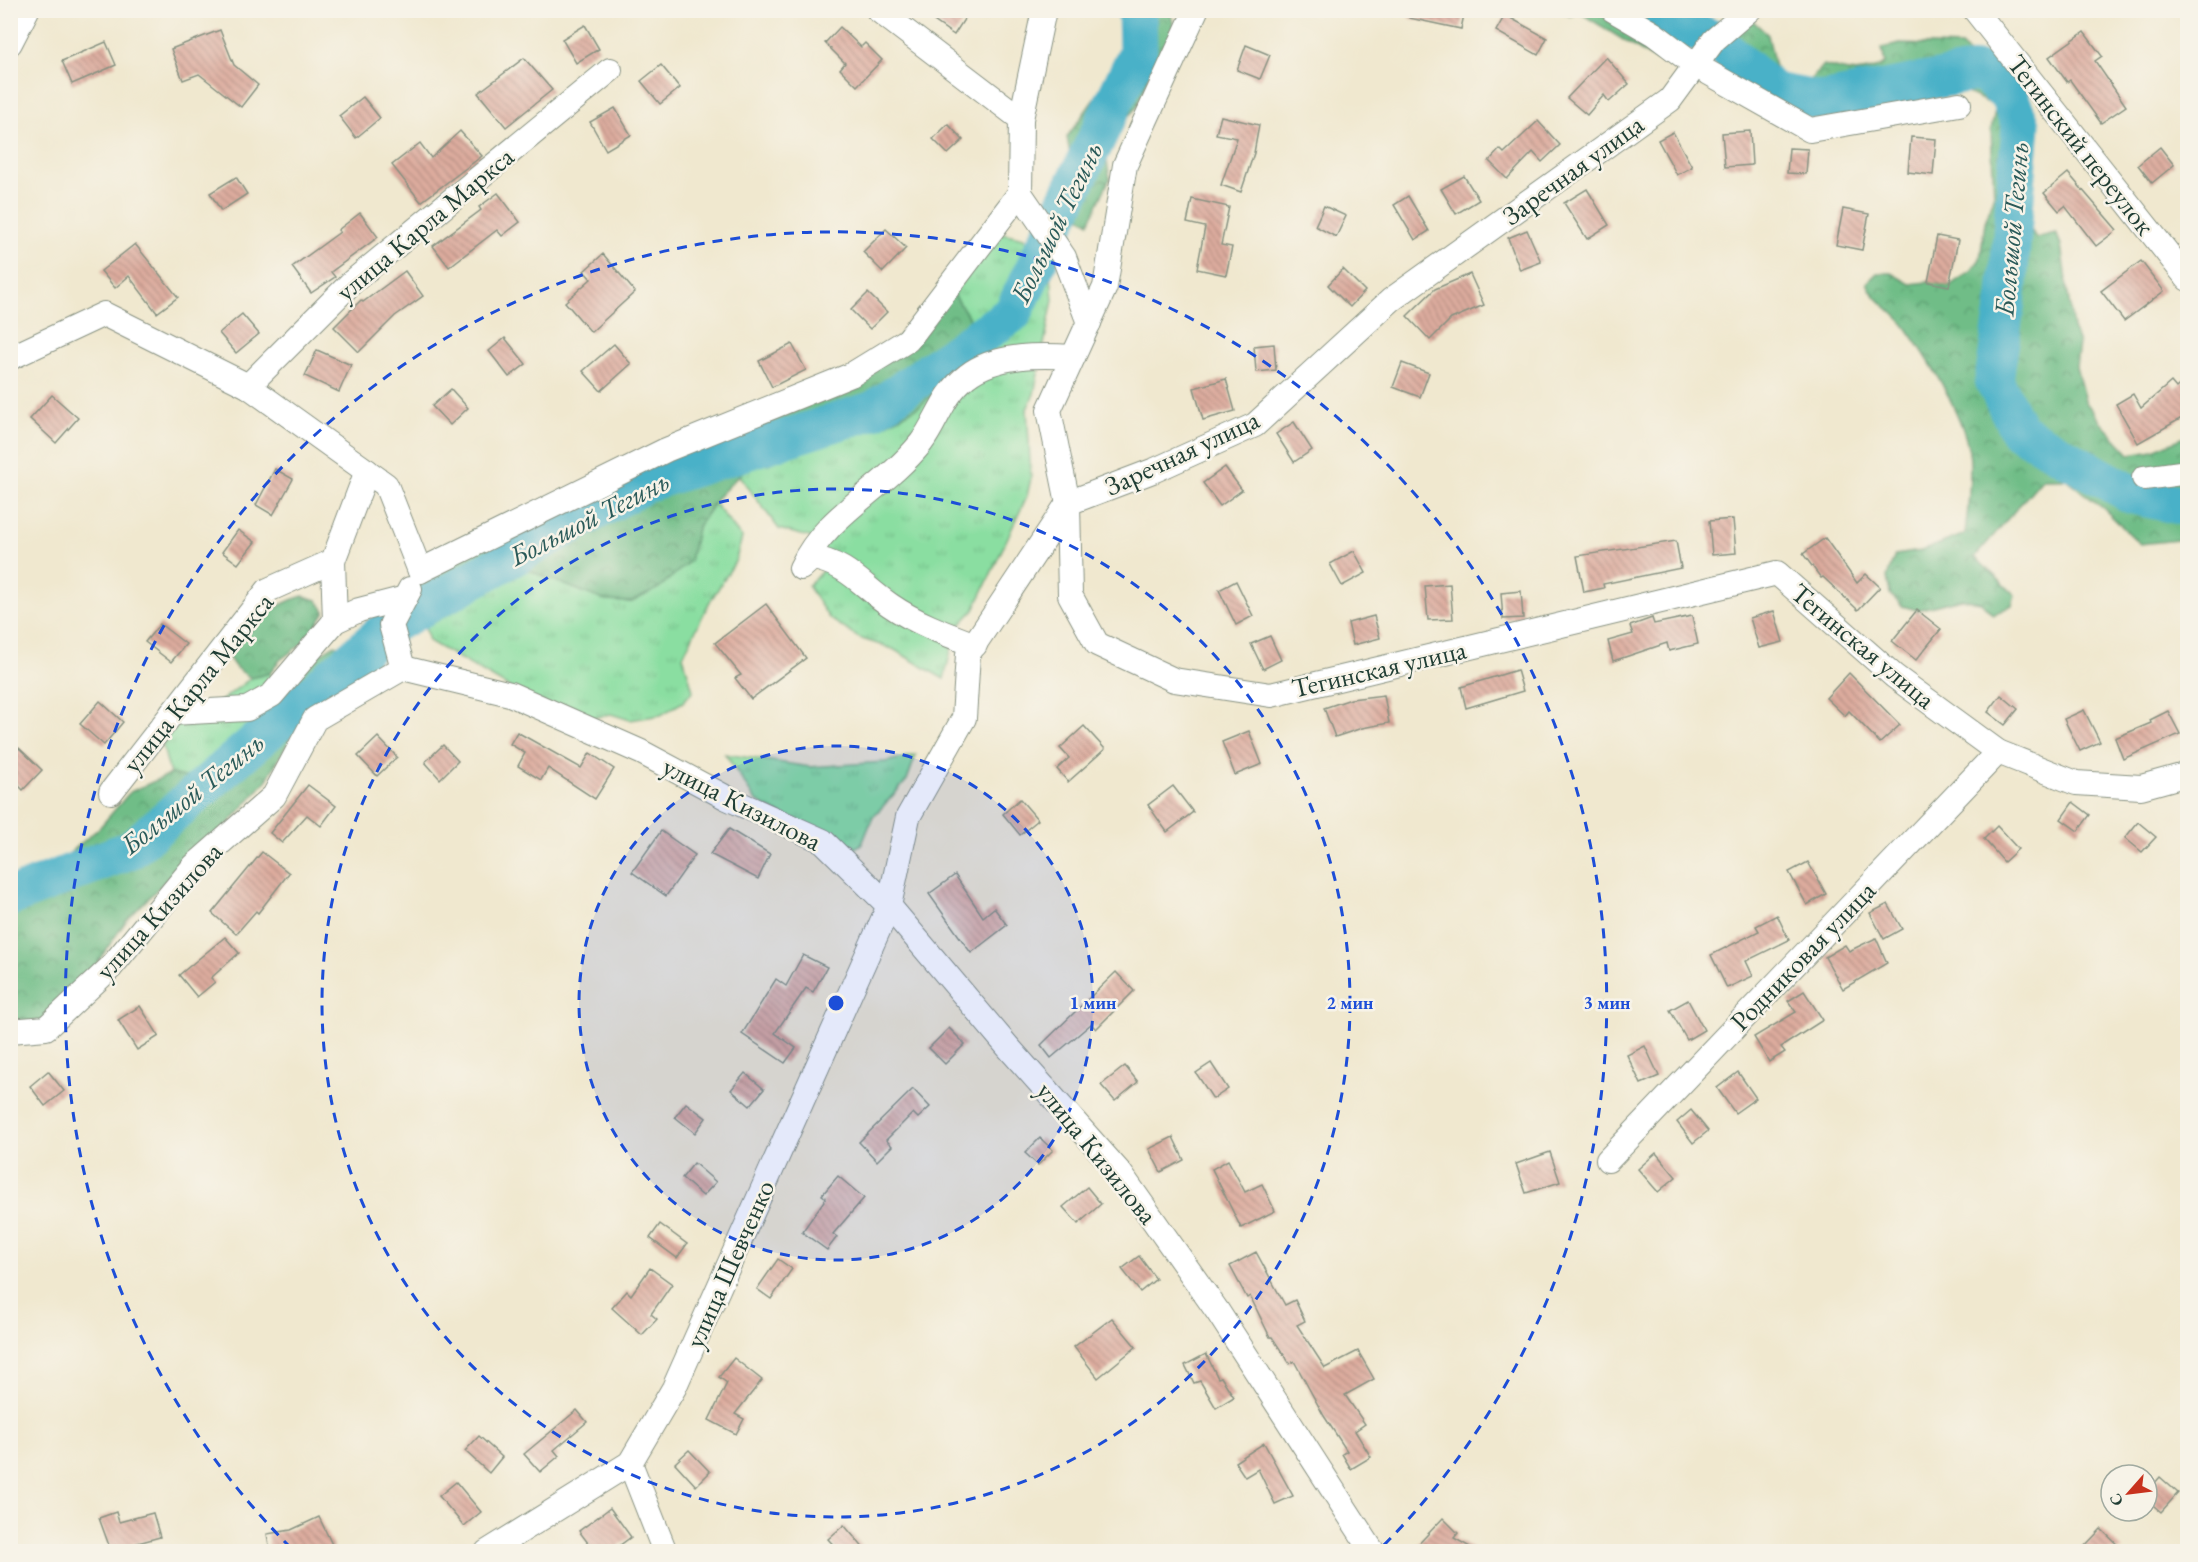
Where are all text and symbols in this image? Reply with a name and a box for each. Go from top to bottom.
street label: Тегинский переулок [2000,47,2163,242]
street label: Заречная улица [1495,106,1651,233]
water label: Большой Тегинь [1001,135,1111,309]
street label: улица Карла Маркса [328,139,521,308]
water label: Большой Тегинь [1985,140,2037,319]
street label: Заречная улица [1099,401,1265,504]
water label: Большой Тегинь [502,462,675,574]
street label: Тегинская улица [1784,575,1943,716]
street label: улица Карла Маркса [114,585,281,780]
street label: Тегинская улица [1288,631,1470,706]
water label: Большой Тегинь [112,724,271,863]
street label: улица Кизилова [657,749,828,859]
street label: улица Кизилова [88,834,230,987]
street label: Родниковая улица [1722,873,1883,1038]
text: 1 мин [1070,991,1117,1014]
text: 2 мин [1327,991,1374,1014]
text: 3 мин [1584,991,1631,1014]
centre of rings [826,993,846,1013]
street label: улица Кизилова [1029,1074,1166,1231]
street label: улица Шевченко [677,1174,782,1353]
north arrow [2099,1463,2159,1523]
text: С [2104,1490,2128,1510]

